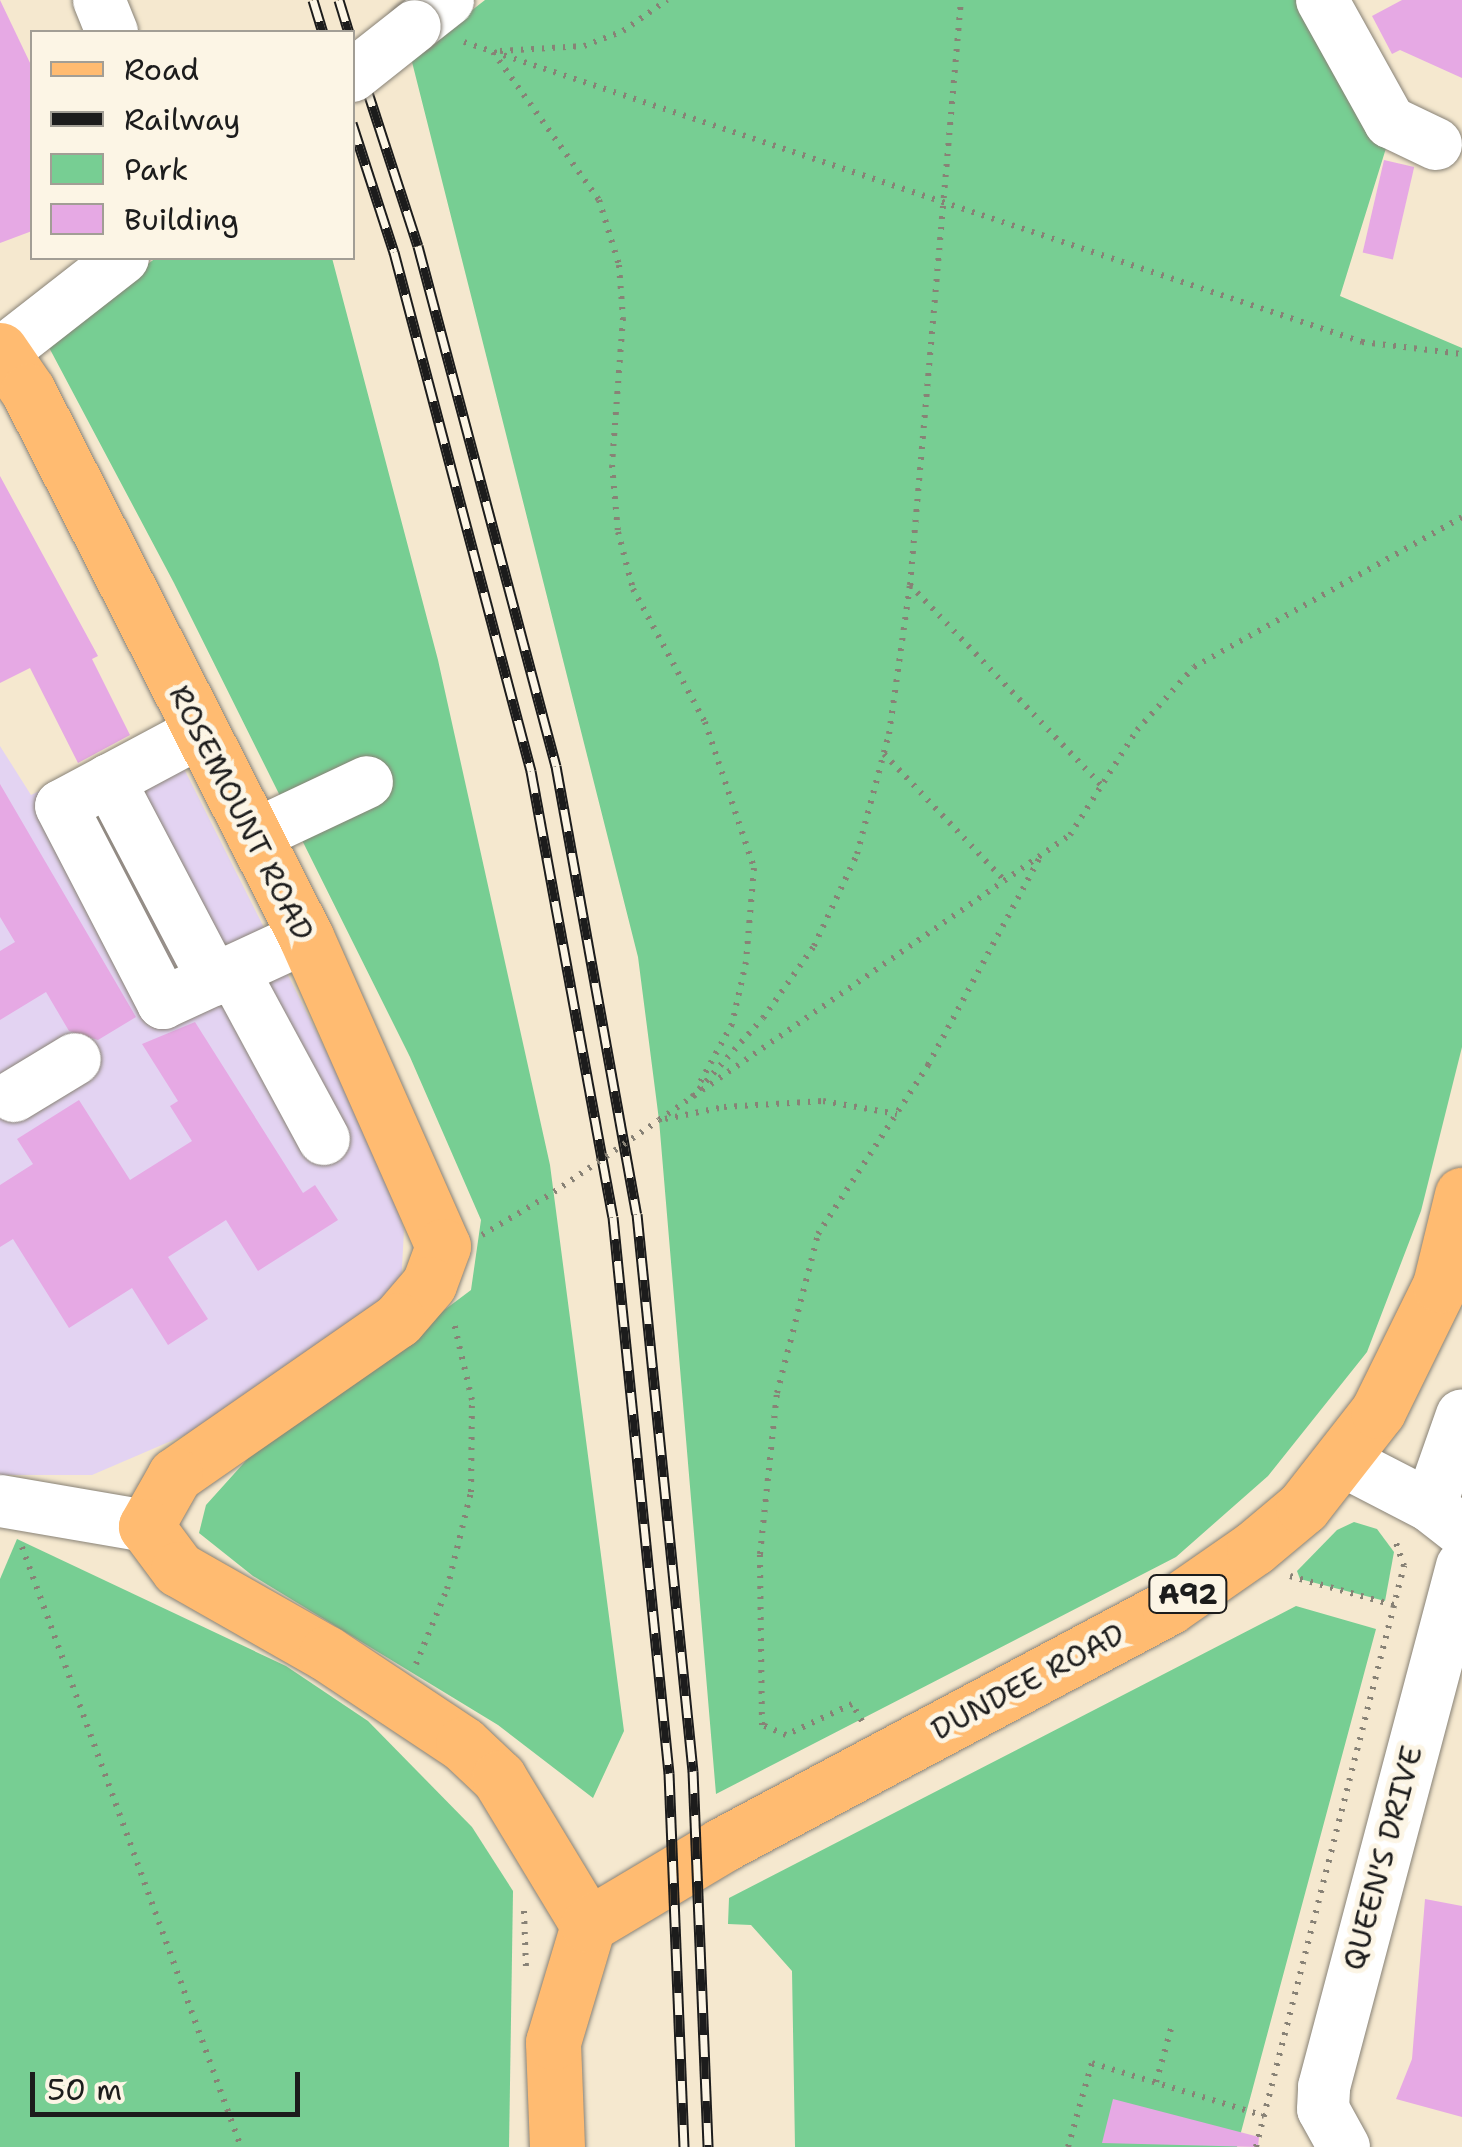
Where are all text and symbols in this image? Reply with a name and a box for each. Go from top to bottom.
legend [30,30,355,260]
text: Road [124,49,199,90]
text: Railway [124,99,240,140]
text: Park [124,149,188,190]
text: Building [124,199,239,240]
street label: ROSEMOUNT ROAD [161,679,321,947]
road number: A92 [1148,1571,1228,1617]
street label: DUNDEE ROAD [925,1616,1131,1748]
street label: QUEEN'S DRIVE [1336,1742,1430,1974]
scale bar [35,2052,305,2114]
text: 50 m [47,2069,122,2110]

